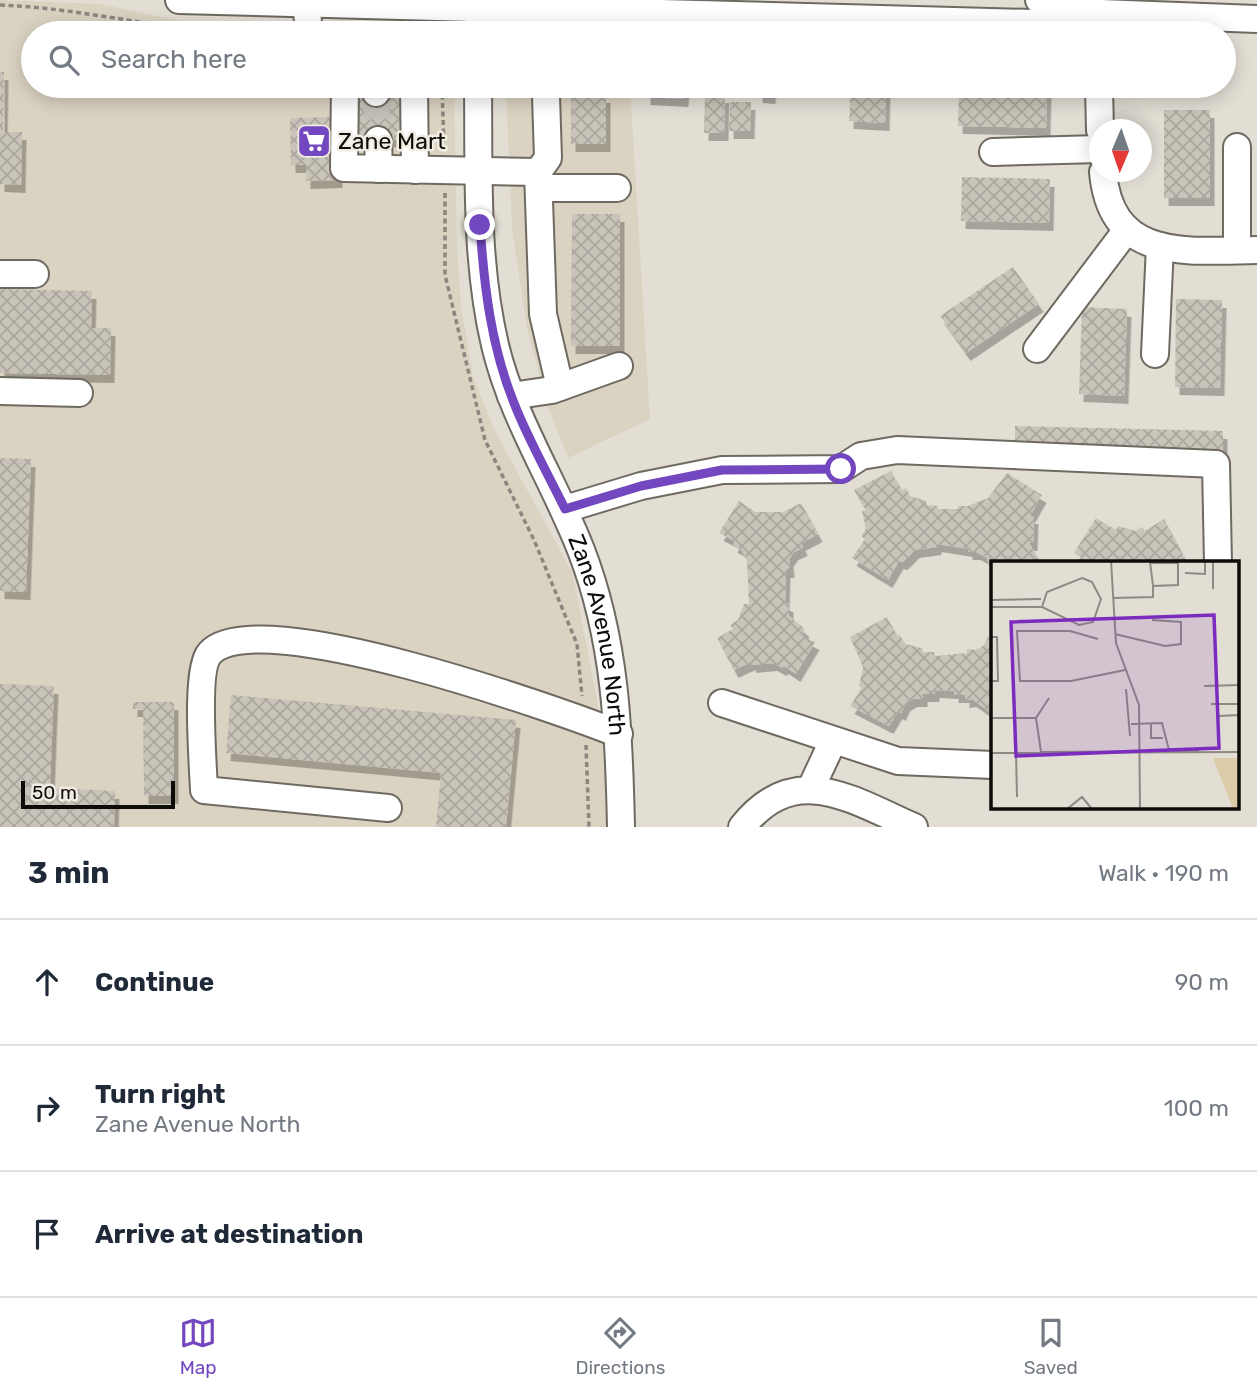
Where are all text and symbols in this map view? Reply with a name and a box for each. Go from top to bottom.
search box [21,21,1236,98]
icon: search [45,41,83,79]
text: Search here [101,44,247,75]
north arrow [1089,119,1152,182]
supermarket icon: Zane Mart [295,122,333,160]
place label: Zane Mart [338,127,446,155]
route end [464,209,495,240]
route start [825,453,856,484]
street label: Zane Avenue North [562,530,632,737]
inset map [991,561,1240,810]
scale bar [21,778,175,810]
text: 50 m [32,781,77,804]
text: 3 min [28,855,110,891]
text: Walk · 190 m [1098,859,1229,887]
icon: ahead [28,963,66,1001]
text: Continue [95,967,214,998]
text: 90 m [1175,968,1229,996]
text: Turn right [95,1079,225,1110]
icon: right [28,1089,66,1127]
text: 100 m [1164,1094,1229,1122]
text: Zane Avenue North [95,1110,300,1138]
icon: arrive [28,1215,66,1253]
text: Arrive at destination [95,1219,363,1250]
tab: Map [179,1314,217,1379]
tab: Directions [575,1314,665,1379]
tab: Saved [1024,1314,1078,1379]

